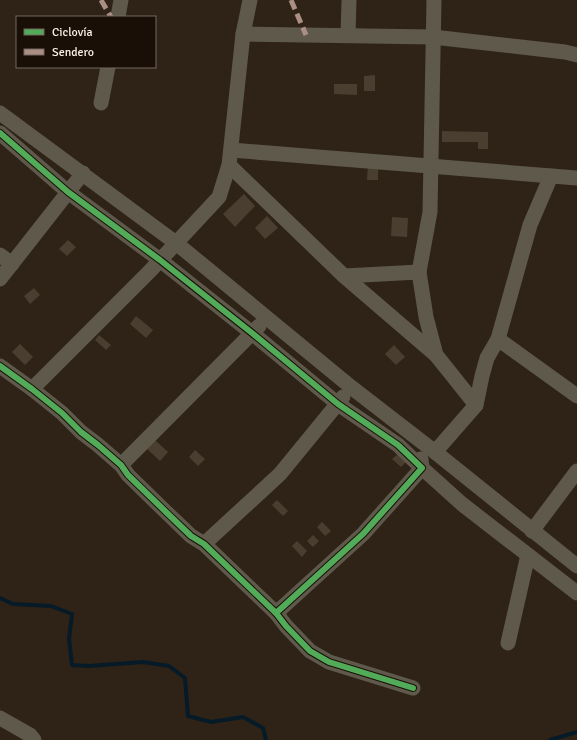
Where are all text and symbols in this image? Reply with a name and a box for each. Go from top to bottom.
legend [16,16,156,68]
text: Ciclovía [52,25,93,40]
text: Sendero [52,45,94,60]

